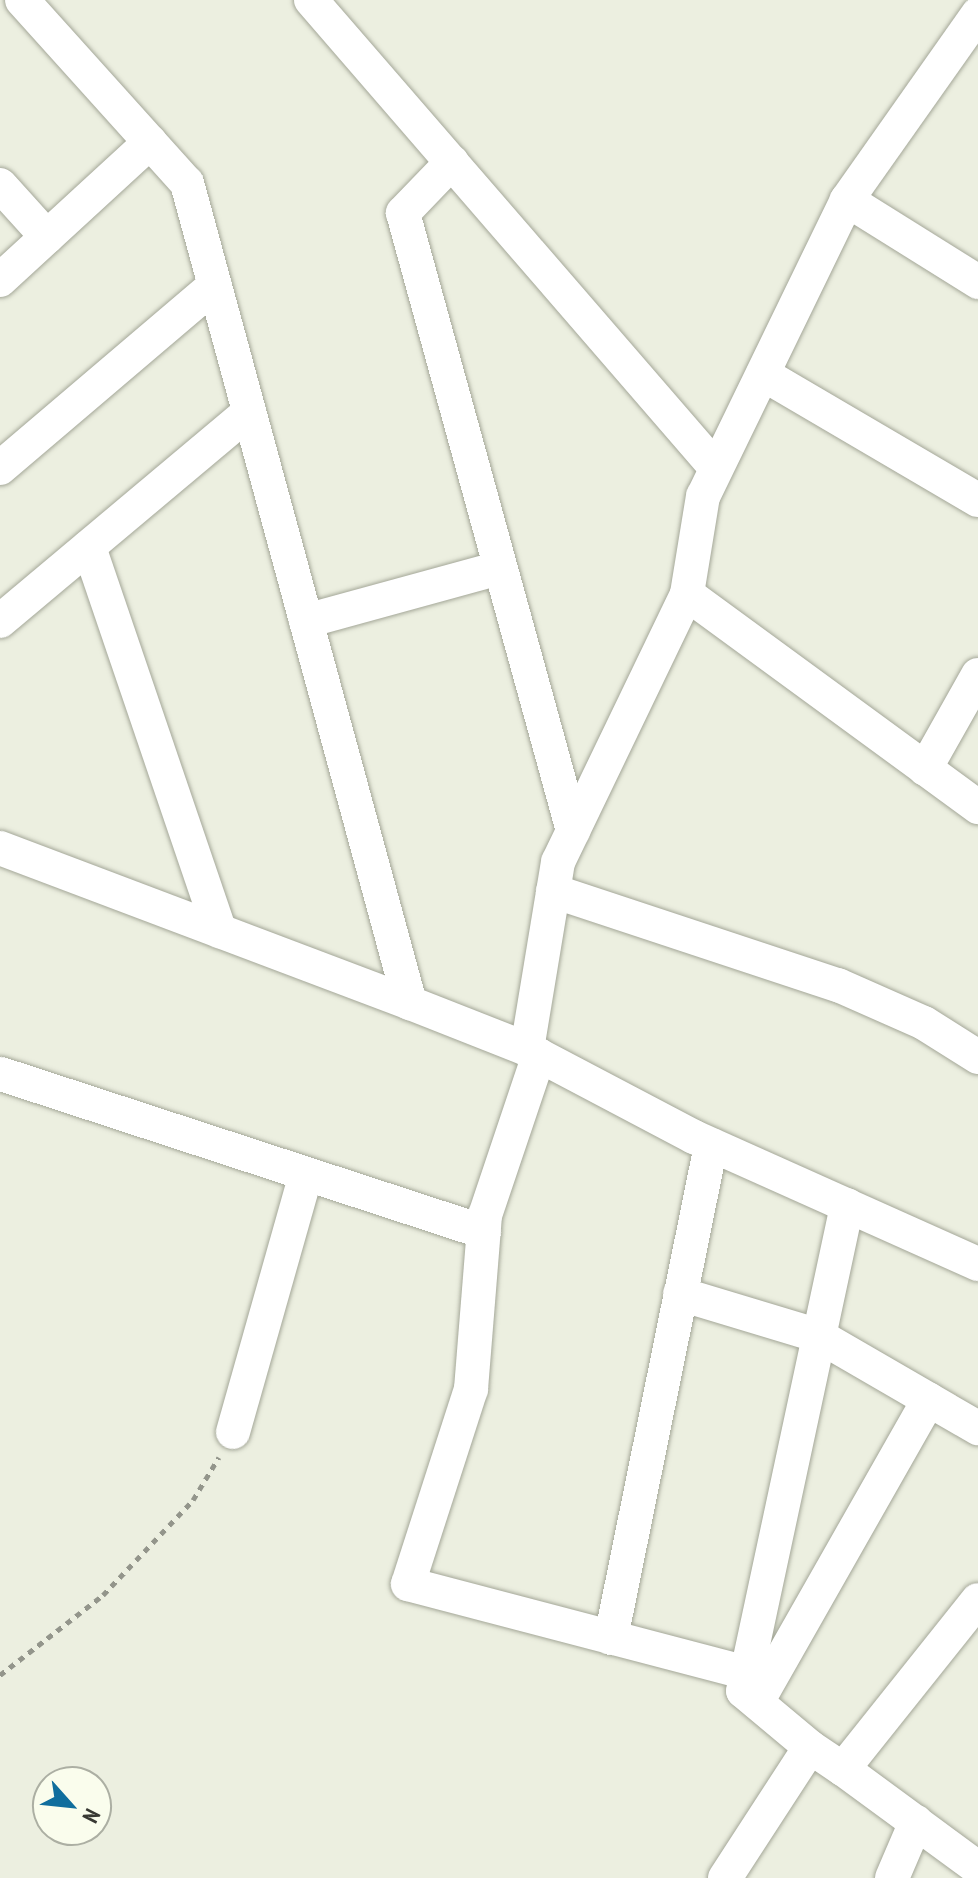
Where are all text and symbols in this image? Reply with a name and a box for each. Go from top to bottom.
north arrow [32,1766,112,1846]
text: N [76,1804,107,1828]

